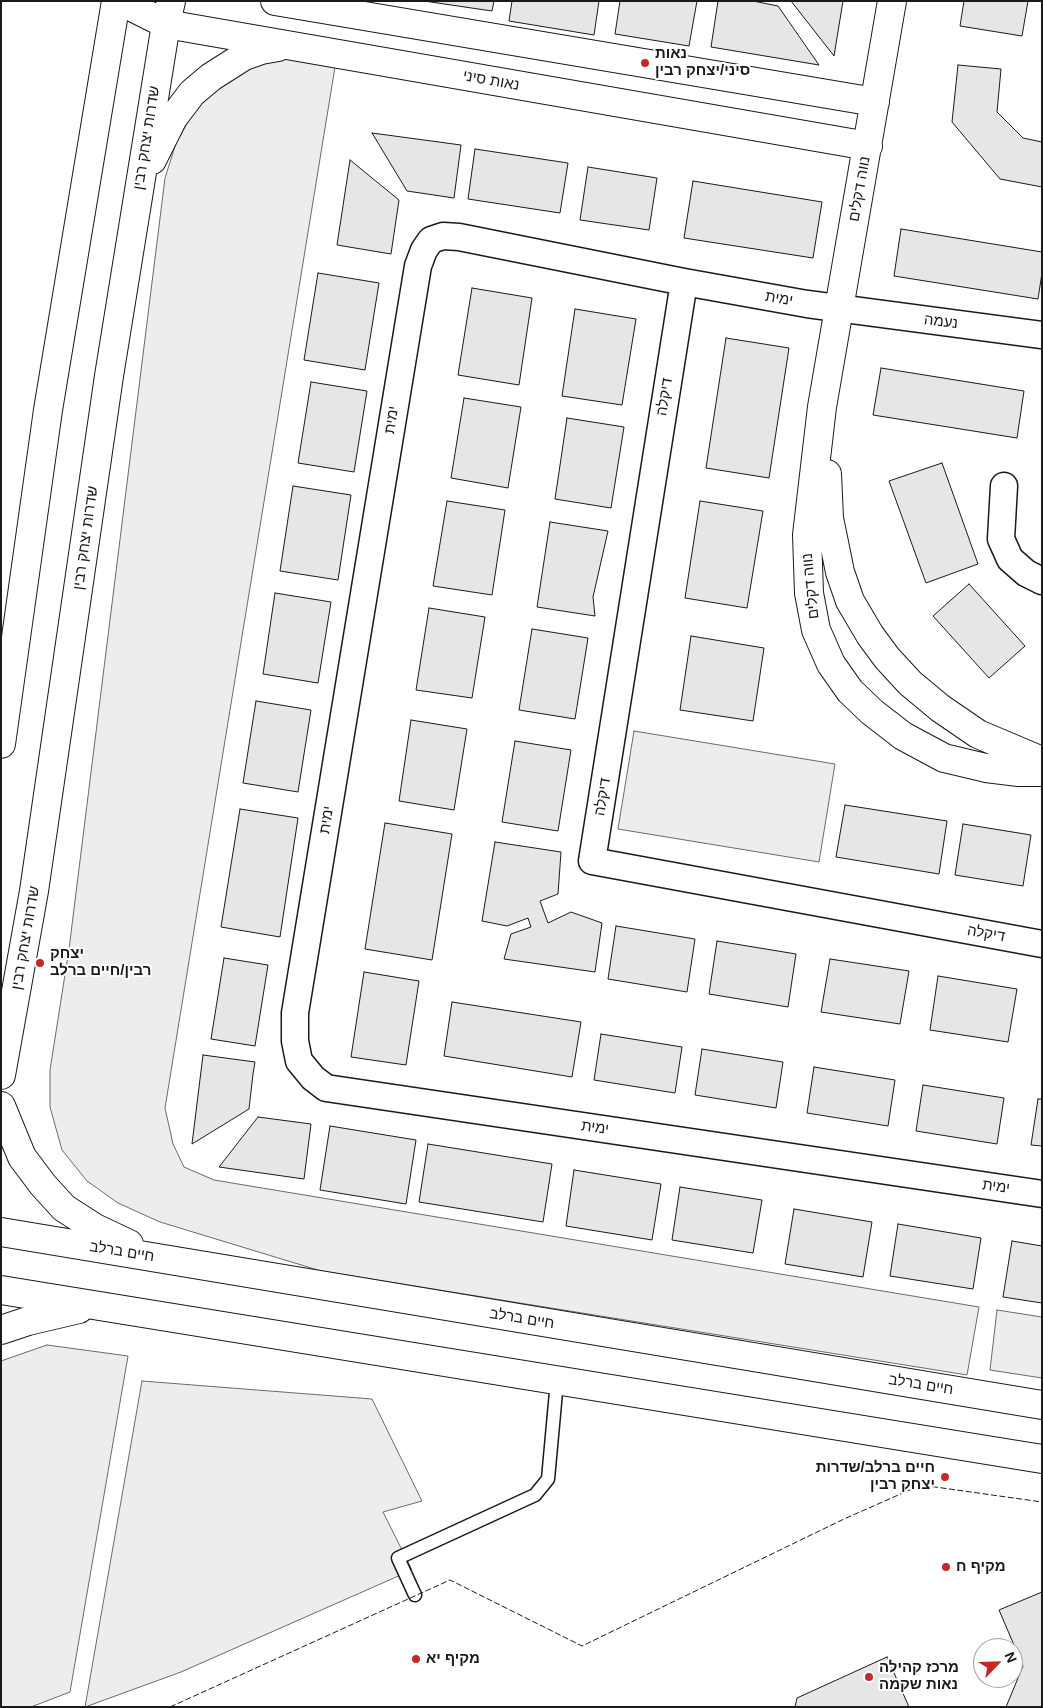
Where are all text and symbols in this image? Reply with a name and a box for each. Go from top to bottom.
place label: נאות סיני/יצחק רבין [655,45,750,80]
marker: נאות סיני/יצחק רבין [639,57,651,69]
street label: נאות סיני [461,67,521,95]
street label: שדרות יצחק רבין [130,85,164,191]
street label: נווה דקלים [845,155,875,223]
street label: ימית [764,288,794,310]
street label: נעמה [923,311,959,333]
street label: דיקלה [653,377,677,417]
street label: ימית [381,405,403,435]
street label: שדרות יצחק רבין [70,485,102,591]
street label: נווה דקלים [799,552,823,620]
street label: דיקלה [591,777,615,817]
street label: ימית [316,805,338,835]
street label: שדרות יצחק רבין [8,885,44,991]
street label: דיקלה [966,922,1006,946]
place label: יצחק רבין/חיים ברלב [50,945,151,980]
marker: יצחק רבין/חיים ברלב [34,957,46,969]
street label: ימית [580,1117,610,1139]
street label: ימית [981,1176,1011,1198]
street label: חיים ברלב [88,1238,156,1266]
street label: חיים ברלב [488,1305,556,1333]
street label: חיים ברלב [887,1371,955,1399]
place label: חיים ברלב/שדרות יצחק רבין [816,1459,935,1494]
marker: חיים ברלב/שדרות יצחק רבין [939,1471,951,1483]
place label: מקיף ח [956,1558,1006,1576]
marker: מקיף ח [940,1561,952,1573]
north arrow [973,1638,1023,1688]
text: N [1001,1649,1020,1665]
place label: מקיף יא [426,1650,480,1668]
marker: מקיף יא [410,1653,422,1665]
place label: מרכז קהילה נאות שקמה [879,1659,959,1694]
marker: מרכז קהילה נאות שקמה [863,1671,875,1683]

